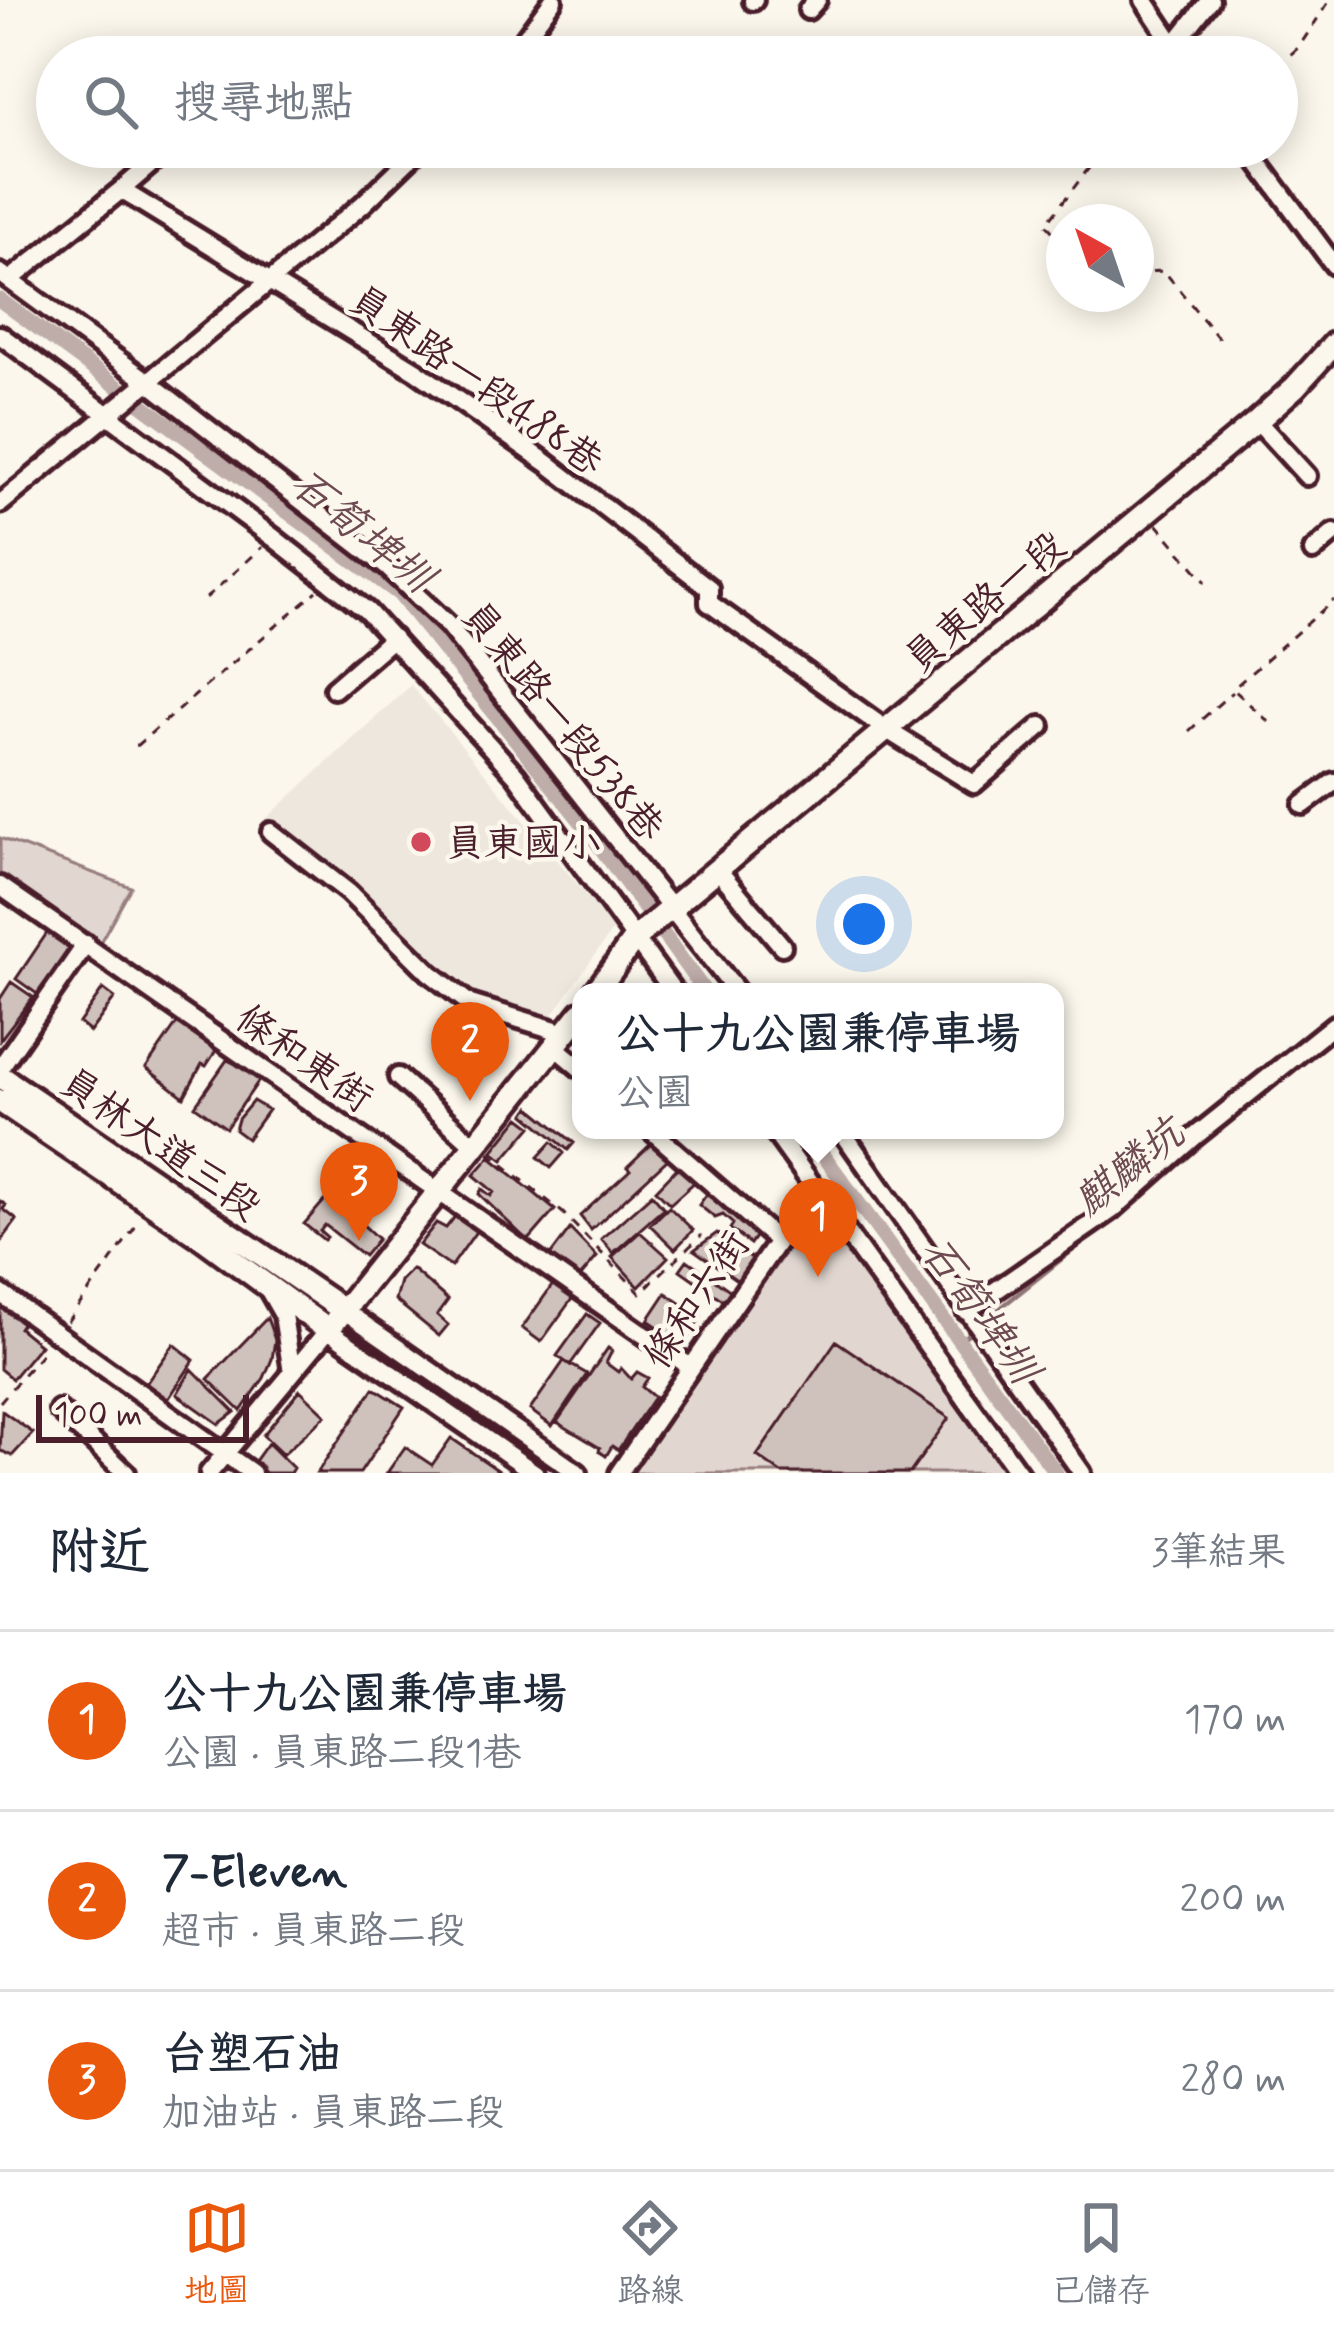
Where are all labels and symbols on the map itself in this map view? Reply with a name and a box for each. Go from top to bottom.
north arrow [1046,204,1154,312]
street label: 員東路一段488巷 [338,275,612,489]
water label: 石筍埤圳 [278,457,446,608]
street label: 員東路一段 [895,521,1077,686]
street label: 員東路一段538巷 [449,592,674,853]
place label: 員東國小 [445,820,601,871]
marker: 員東國小 [408,829,434,855]
your location [834,894,894,954]
street label: 條和東街 [224,994,382,1125]
pin: 2 [431,1002,509,1101]
street label: 員林大道三段 [49,1058,269,1234]
water label: 麒麟坑 [1064,1105,1200,1230]
pin: 3 [320,1142,398,1241]
pin: 1 [779,1178,857,1277]
street label: 條和六街 [633,1222,763,1380]
water label: 石筍埤圳 [907,1227,1052,1398]
scale bar [36,1389,249,1442]

